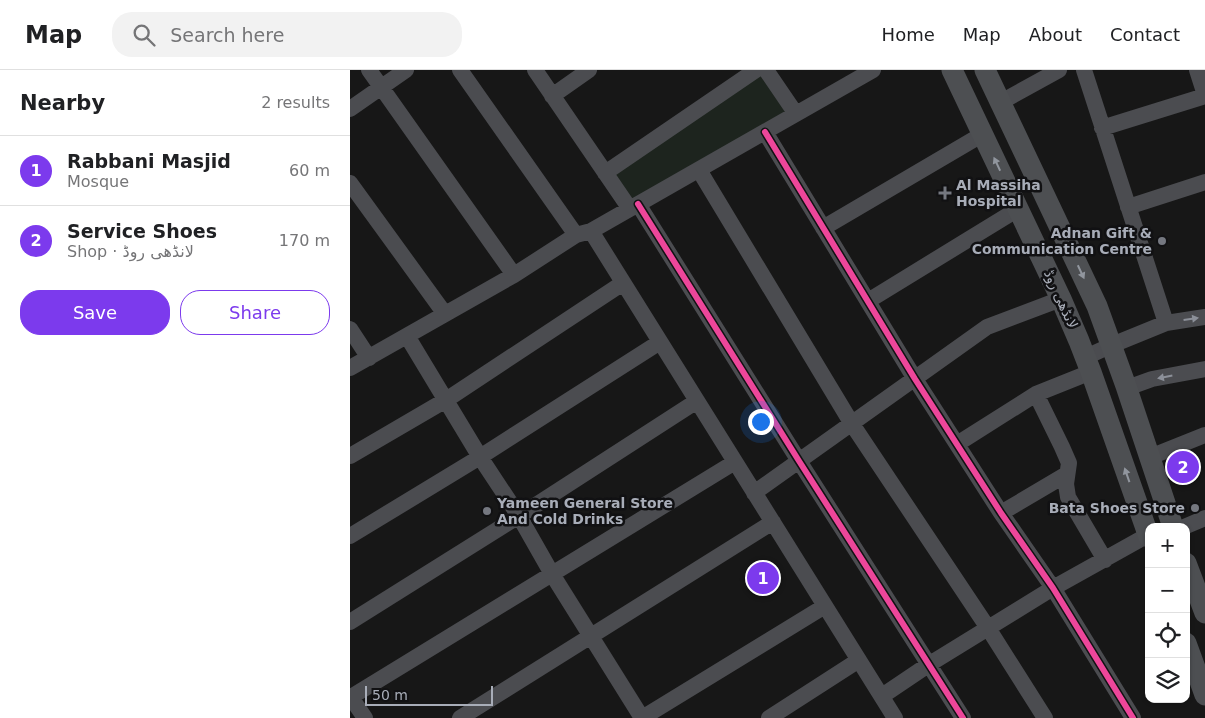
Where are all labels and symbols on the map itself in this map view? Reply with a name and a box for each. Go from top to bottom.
one-way arrow [992,157,1000,171]
place label: Al Massiha Hospital [956,177,1041,209]
marker: Al Massiha Hospital [938,186,952,200]
place label: Adnan Gift & Communication Centre [972,225,1152,257]
marker: Adnan Gift & Communication Centre [1156,235,1168,247]
one-way arrow [1077,265,1085,279]
street label: لانڈھی روڈ [1040,267,1081,331]
one-way arrow [1183,315,1199,323]
one-way arrow [1157,373,1173,381]
your location [748,409,774,435]
pin: 2 [1167,448,1199,486]
one-way arrow [1123,467,1131,482]
place label: Yameen General Store And Cold Drinks [496,495,673,527]
place label: Bata Shoes Store [1049,500,1185,516]
marker: Bata Shoes Store [1189,502,1201,514]
marker: Yameen General Store And Cold Drinks [481,505,493,517]
pin: 1 [747,559,779,597]
scale bar [365,683,492,706]

